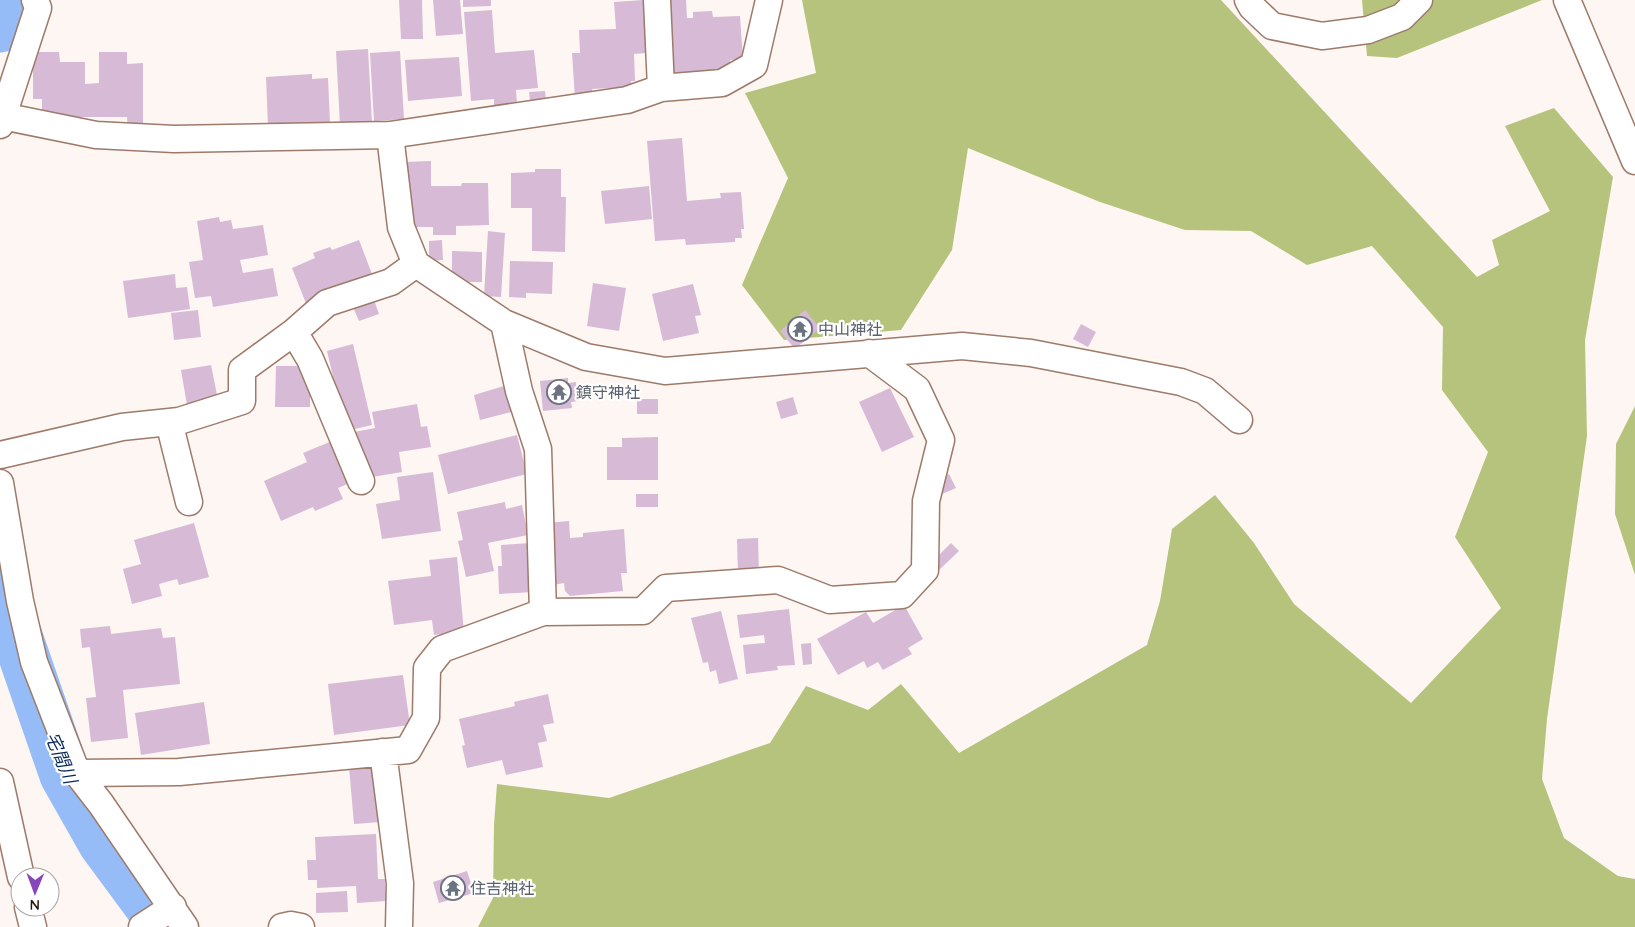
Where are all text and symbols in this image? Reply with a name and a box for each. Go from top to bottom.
temple icon: 中山神社 [787,316,813,342]
place label: 中山神社 [818,319,882,339]
temple icon: 鎮守神社 [546,379,572,405]
place label: 鎮守神社 [576,382,640,402]
water label: 宅間川 [41,728,83,789]
north arrow [10,867,60,917]
temple icon: 住吉神社 [440,875,466,901]
place label: 住吉神社 [470,878,534,898]
text: N [29,896,40,914]

